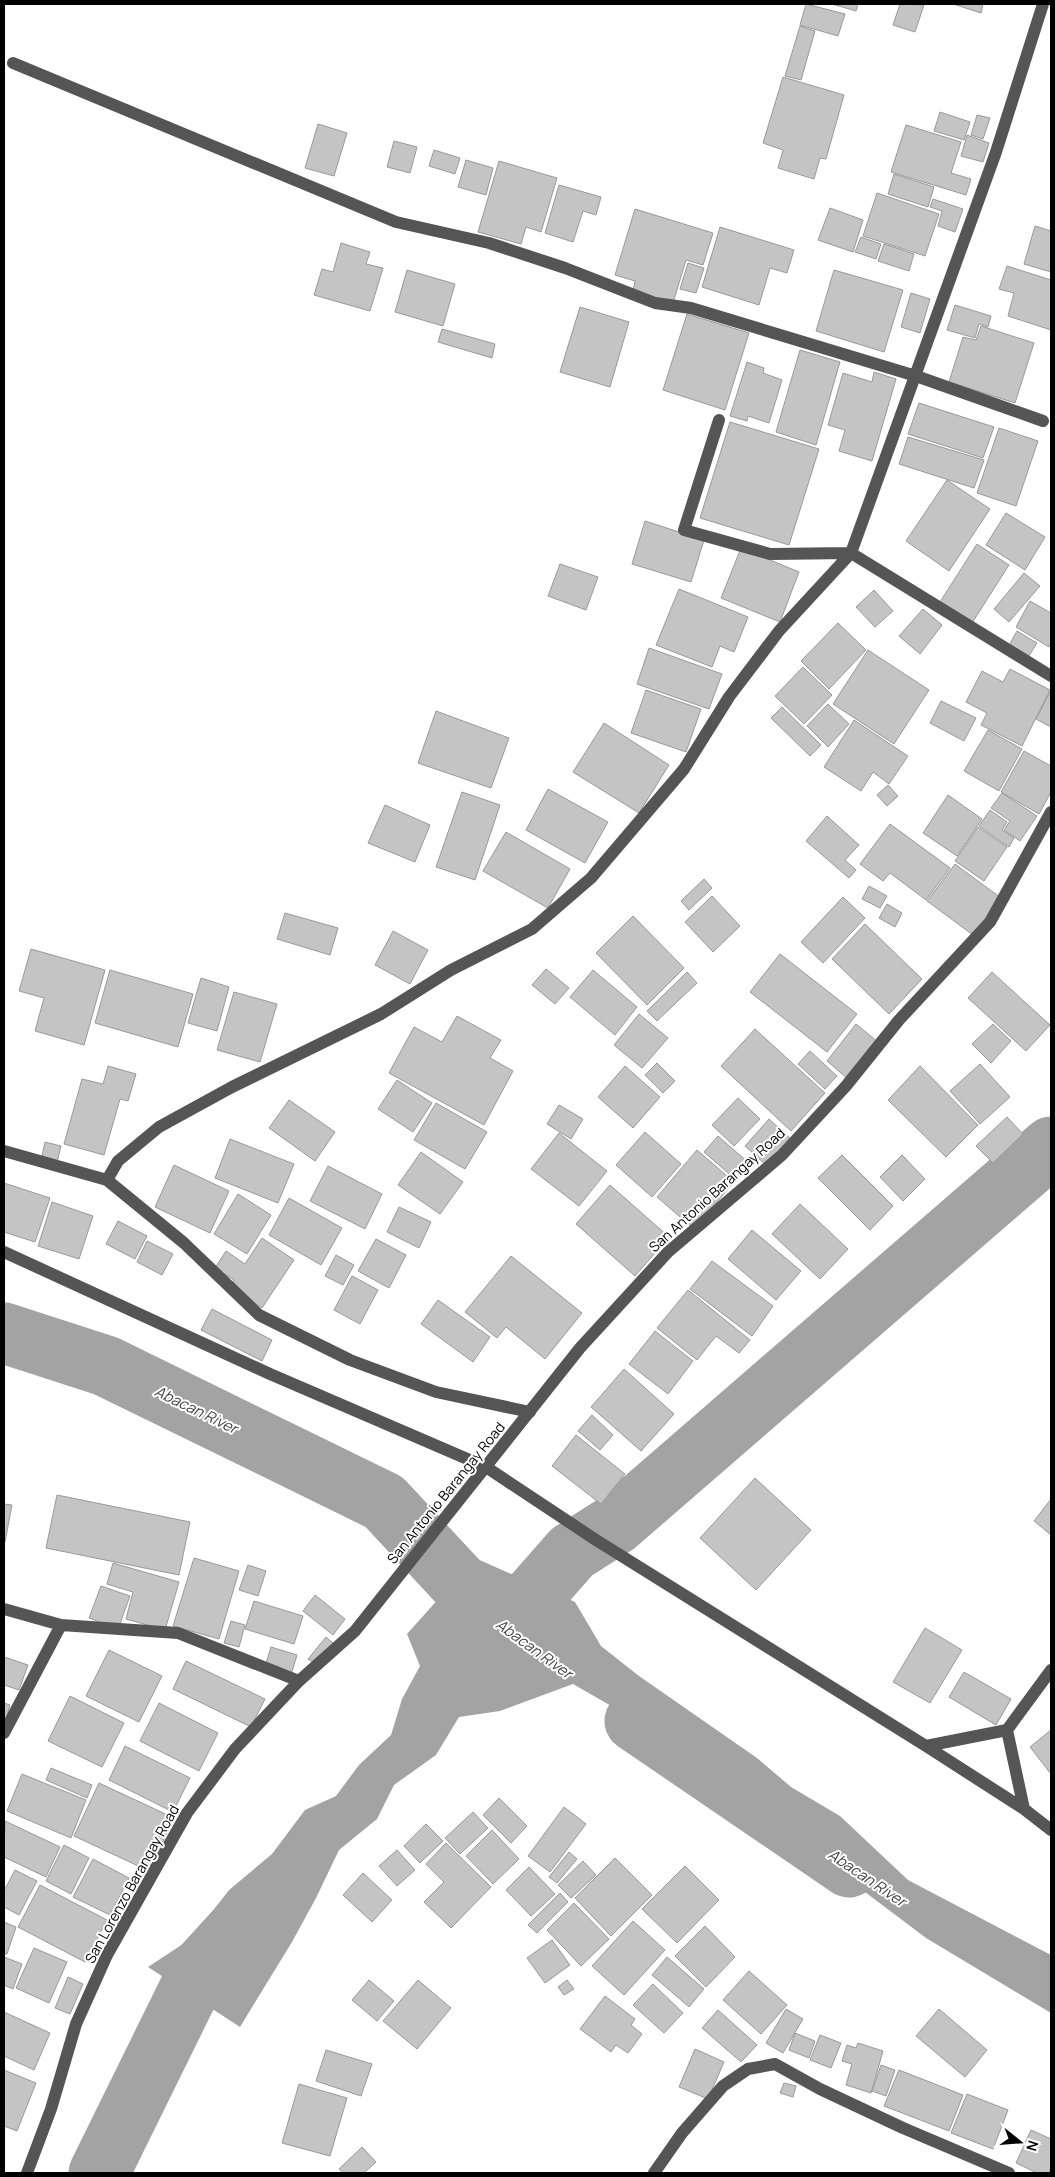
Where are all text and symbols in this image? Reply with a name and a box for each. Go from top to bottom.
street label: San Antonio Barangay Road [644,1123,789,1256]
water label: Abacan River [151,1380,243,1440]
street label: San Antonio Barangay Road [382,1418,509,1568]
water label: Abacan River [492,1614,579,1685]
street label: San Lorenzo Barangay Road [80,1801,183,1966]
water label: Abacan River [824,1844,912,1913]
north arrow [995,2117,1045,2167]
text: N [1022,2138,1043,2154]

